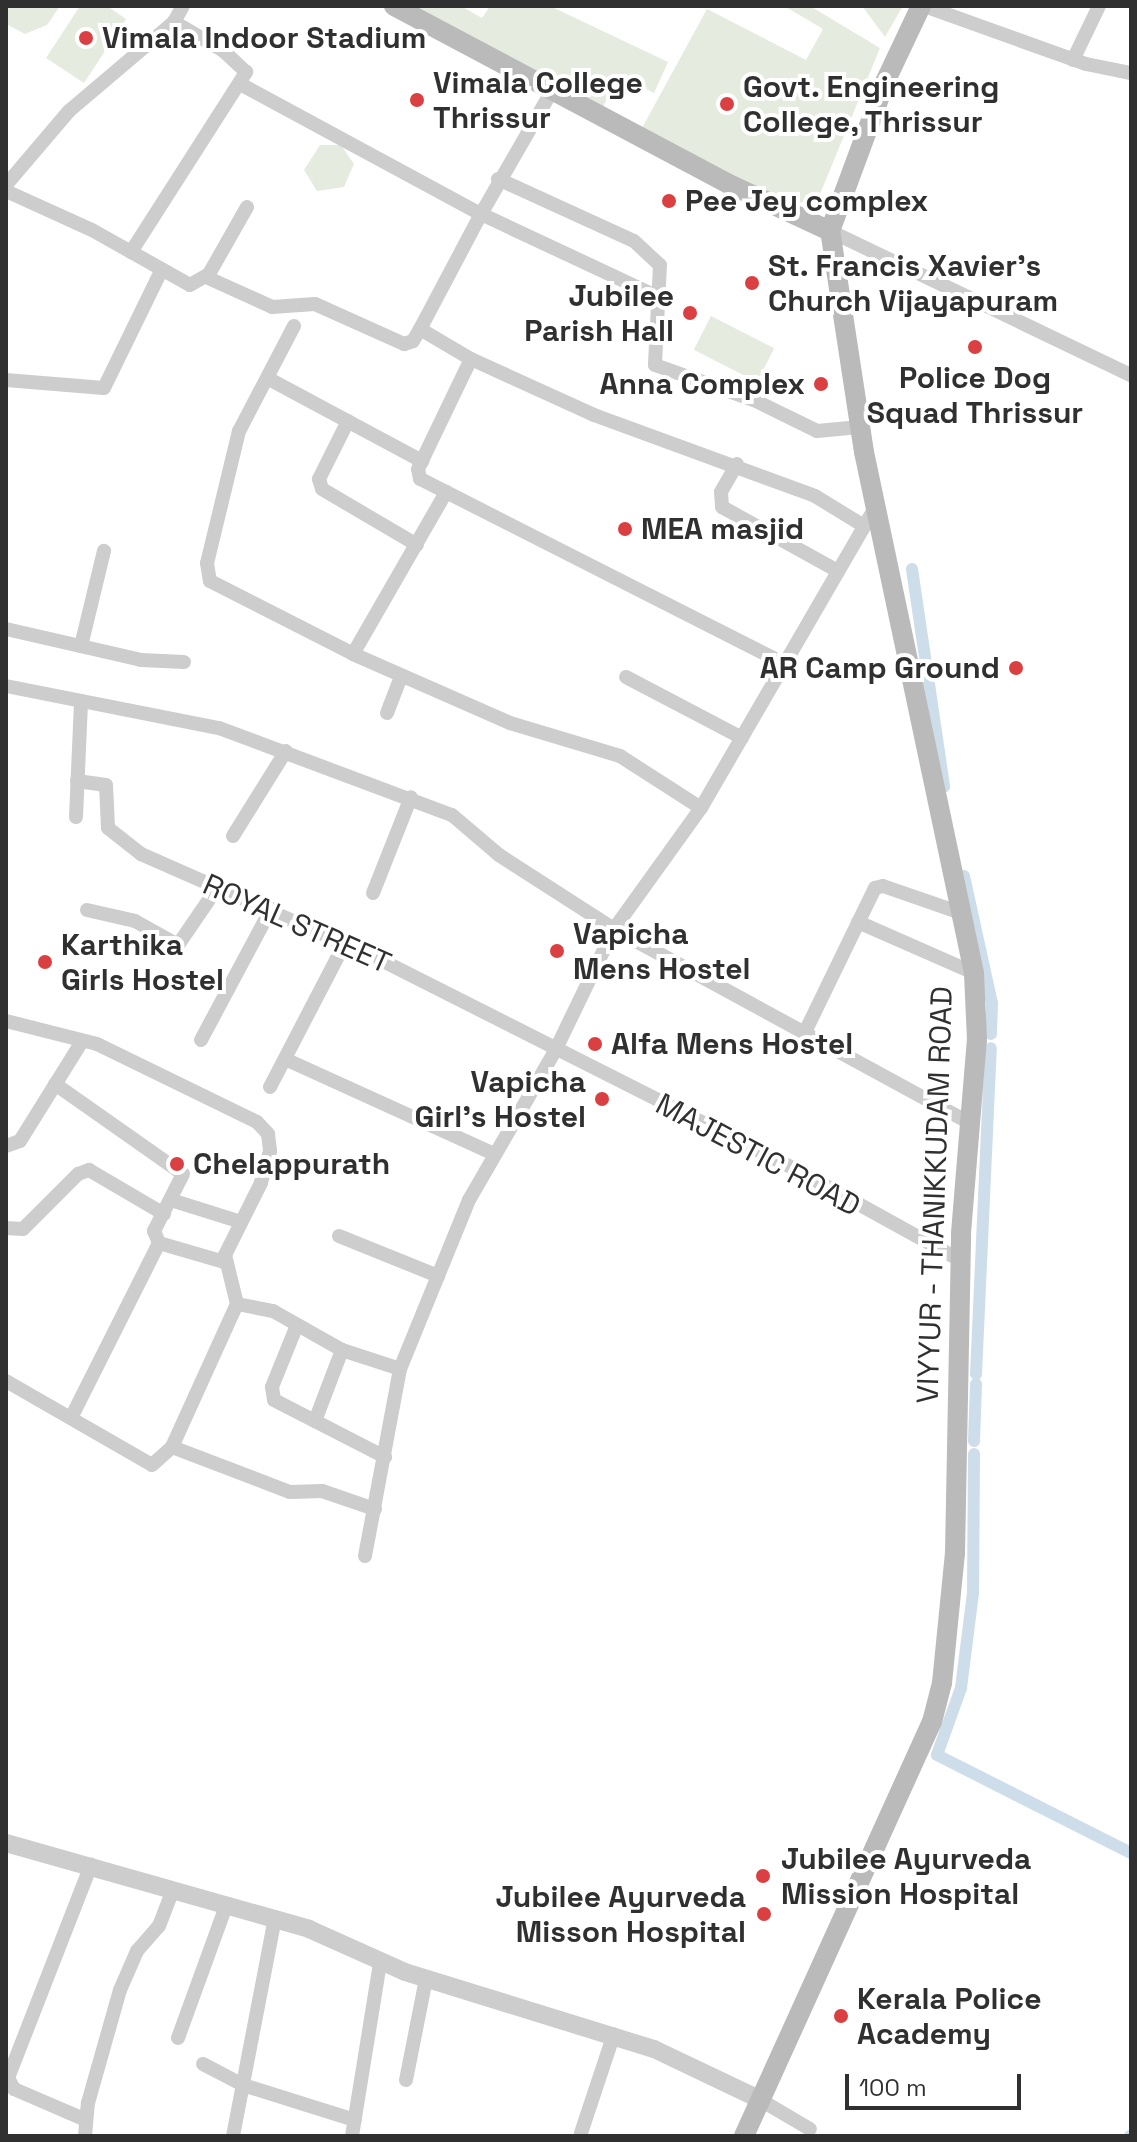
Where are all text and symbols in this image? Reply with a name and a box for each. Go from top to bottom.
place label: Vimala Indoor Stadium [102,20,426,56]
marker: Vimala Indoor Stadium [77,29,95,47]
place label: Vimala College Thrissur [433,65,643,136]
place label: Govt. Engineering College, Thrissur [743,69,1000,140]
marker: Vimala College Thrissur [408,91,426,109]
marker: Govt. Engineering College, Thrissur [718,95,736,113]
place label: Pee Jey complex [685,183,928,219]
marker: Pee Jey complex [660,192,678,210]
place label: St. Francis Xavier's Church Vijayapuram [768,248,1058,318]
marker: St. Francis Xavier's Church Vijayapuram [743,274,761,292]
place label: Jubilee Parish Hall [524,278,674,348]
marker: Jubilee Parish Hall [681,304,699,322]
marker: Police Dog Squad Thrissur [966,338,984,356]
place label: Police Dog Squad Thrissur [866,360,1084,430]
place label: Anna Complex [600,366,805,402]
marker: Anna Complex [812,375,830,393]
place label: MEA masjid [641,511,804,547]
marker: MEA masjid [616,520,634,538]
place label: AR Camp Ground [760,650,1000,686]
marker: AR Camp Ground [1007,659,1025,677]
street label: ROYAL STREET [197,866,397,982]
place label: Vapicha Mens Hostel [573,916,750,986]
place label: Karthika Girls Hostel [61,927,224,998]
marker: Vapicha Mens Hostel [548,942,566,960]
marker: Karthika Girls Hostel [36,953,54,971]
street label: VIYYUR - THANIKKUDAM ROAD [910,984,960,1406]
place label: Alfa Mens Hostel [611,1026,853,1062]
marker: Alfa Mens Hostel [586,1035,604,1053]
place label: Vapicha Girl's Hostel [415,1064,586,1134]
street label: MAJESTIC ROAD [650,1086,866,1224]
marker: Vapicha Girl's Hostel [593,1090,611,1108]
place label: Chelappurath [193,1146,390,1182]
marker: Chelappurath [168,1155,186,1173]
place label: Jubilee Ayurveda Mission Hospital [781,1841,1032,1912]
marker: Jubilee Ayurveda Mission Hospital [752,1865,774,1887]
place label: Jubilee Ayurveda Misson Hospital [495,1879,746,1950]
marker: Jubilee Ayurveda Misson Hospital [753,1903,775,1925]
place label: Kerala Police Academy [857,1981,1041,2052]
marker: Kerala Police Academy [832,2007,850,2025]
scale bar [849,2058,1025,2108]
text: 100 m [859,2072,927,2103]

